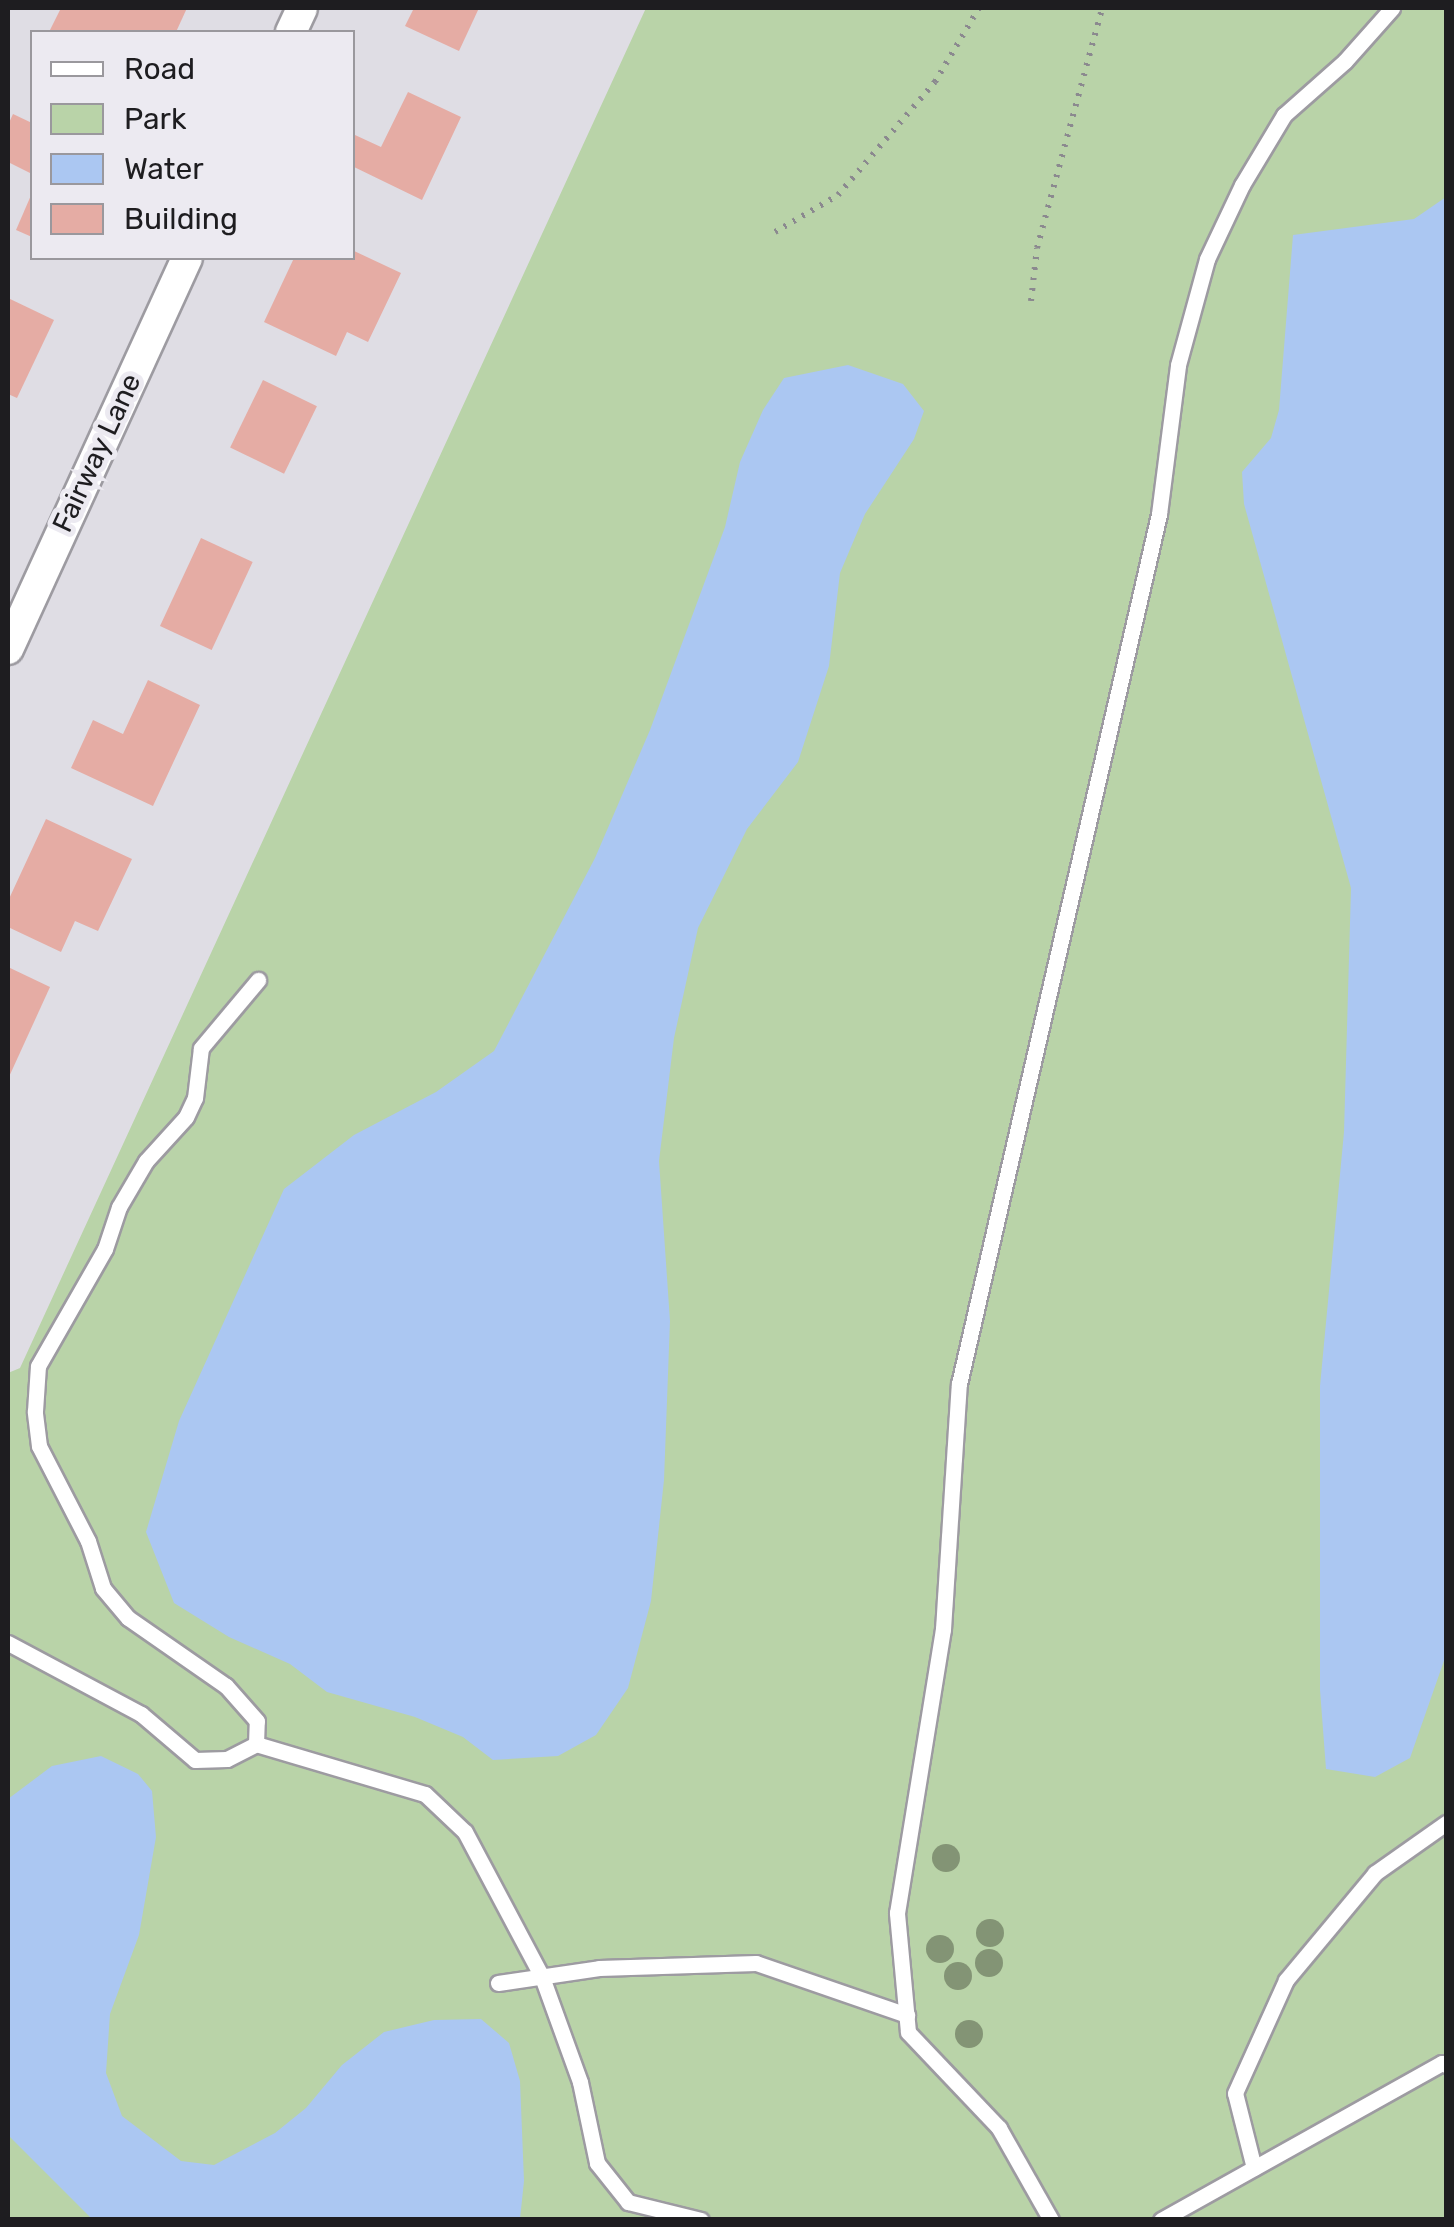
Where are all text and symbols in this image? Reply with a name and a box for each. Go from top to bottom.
legend [30,30,355,260]
text: Road [124,51,195,87]
text: Park [124,101,186,137]
text: Water [124,151,204,187]
text: Building [124,201,238,237]
street label: Fairway Lane [45,368,149,538]

